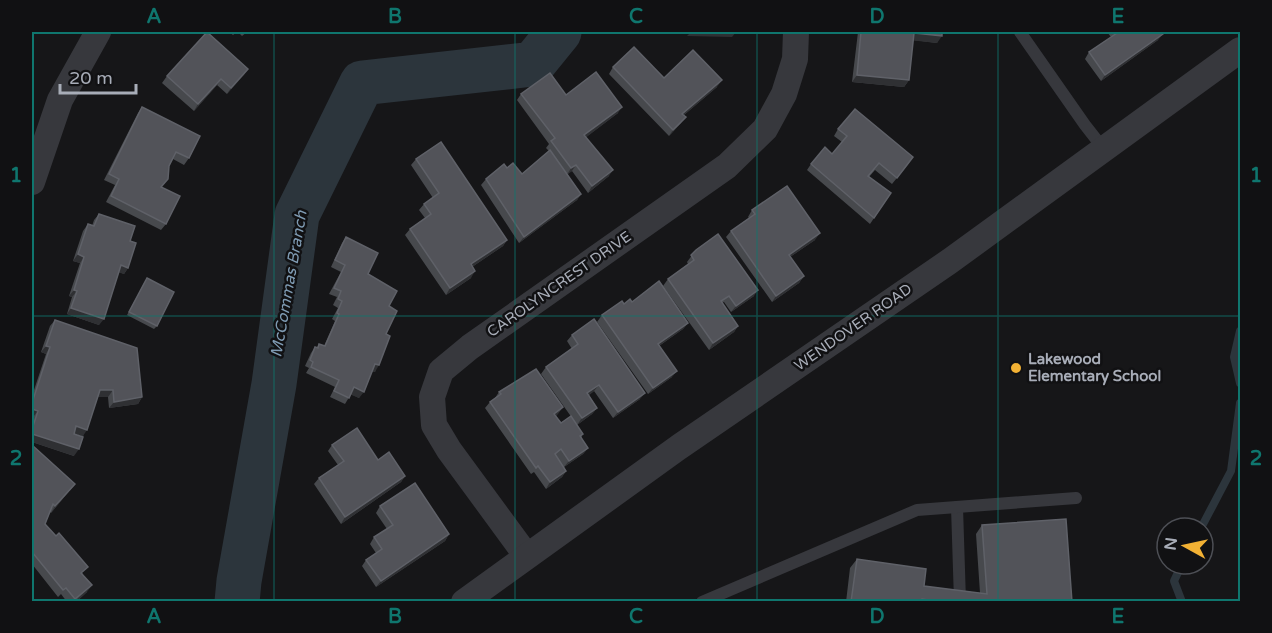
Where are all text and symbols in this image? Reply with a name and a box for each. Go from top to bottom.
text: A [147,5,162,29]
text: B [388,5,402,29]
text: C [629,5,643,29]
text: D [869,5,885,29]
text: E [1112,5,1125,29]
scale bar [60,57,136,95]
text: 20 m [69,67,113,89]
text: 1 [10,164,22,188]
text: 1 [1250,164,1262,188]
water label: McCommas Branch [266,208,312,359]
street label: CAROLYNCREST DRIVE [483,227,635,341]
street label: WENDOVER ROAD [791,280,915,374]
place label: Lakewood Elementary School [1028,350,1161,386]
marker: Lakewood Elementary School [1009,361,1023,375]
text: 2 [10,447,22,471]
text: 2 [1250,447,1262,471]
north arrow [1155,516,1215,576]
text: N [1160,536,1182,552]
text: A [147,605,162,629]
text: B [388,605,402,629]
text: C [629,605,643,629]
text: D [869,605,885,629]
text: E [1112,605,1125,629]

